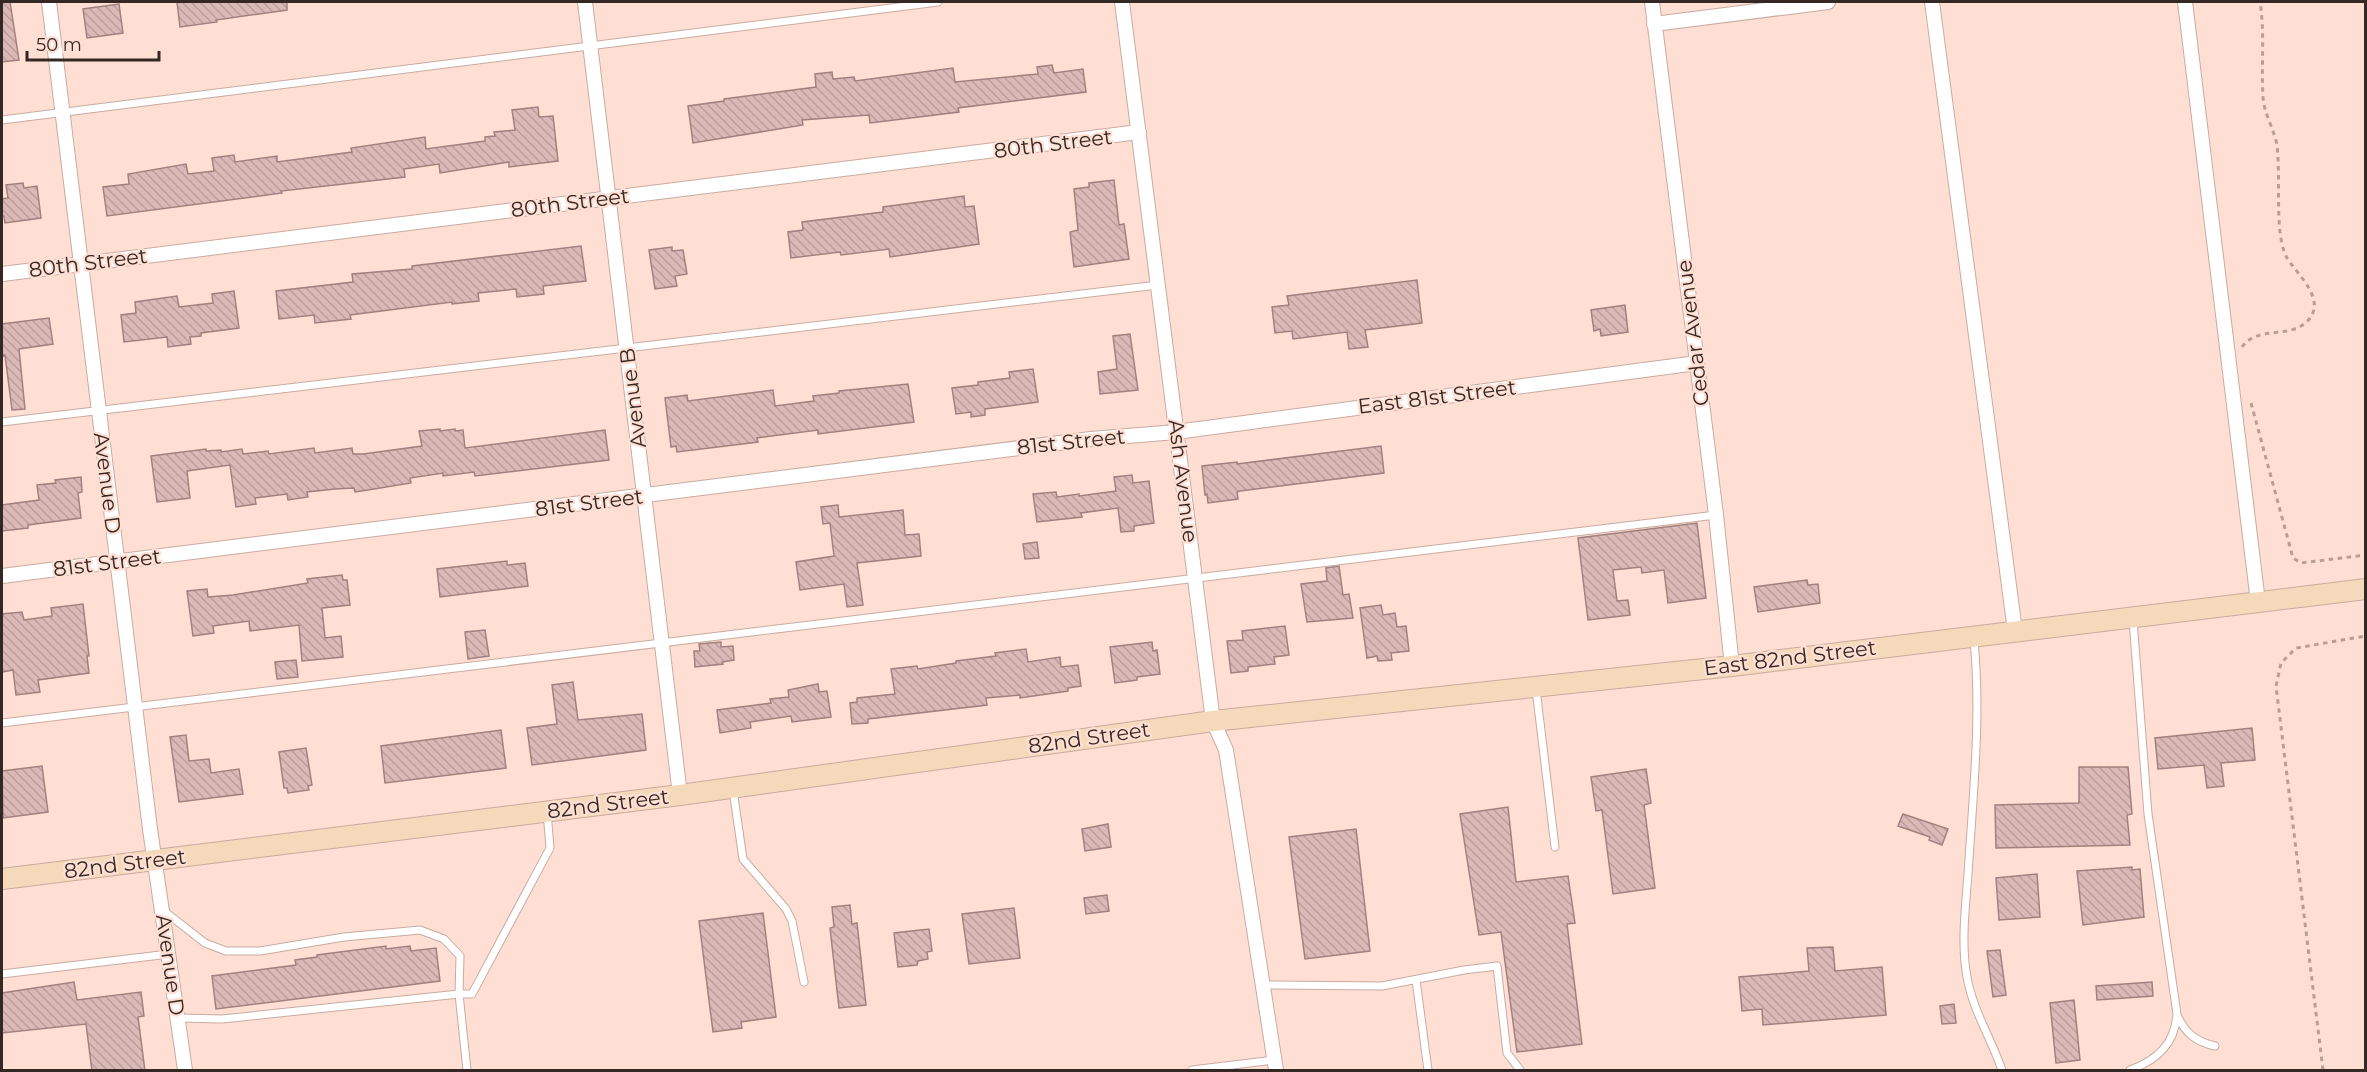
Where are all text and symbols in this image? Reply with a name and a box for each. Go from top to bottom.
scale bar [27,24,159,62]
text: 50 m [36,34,82,56]
street label: 80th Street [992,124,1114,163]
street label: 80th Street [509,183,631,222]
street label: 80th Street [27,243,149,282]
street label: Cedar Avenue [1671,259,1714,407]
street label: Avenue B [614,347,651,450]
street label: East 81st Street [1356,374,1518,419]
street label: Ash Avenue [1164,418,1203,544]
street label: 81st Street [1016,423,1126,460]
street label: Avenue D [89,431,126,535]
street label: 81st Street [533,483,644,522]
street label: 81st Street [51,543,162,582]
street label: East 82nd Street [1702,635,1877,680]
street label: 82nd Street [1026,717,1151,758]
street label: 82nd Street [545,784,670,823]
street label: 82nd Street [62,844,187,883]
street label: Avenue D [151,913,190,1017]

